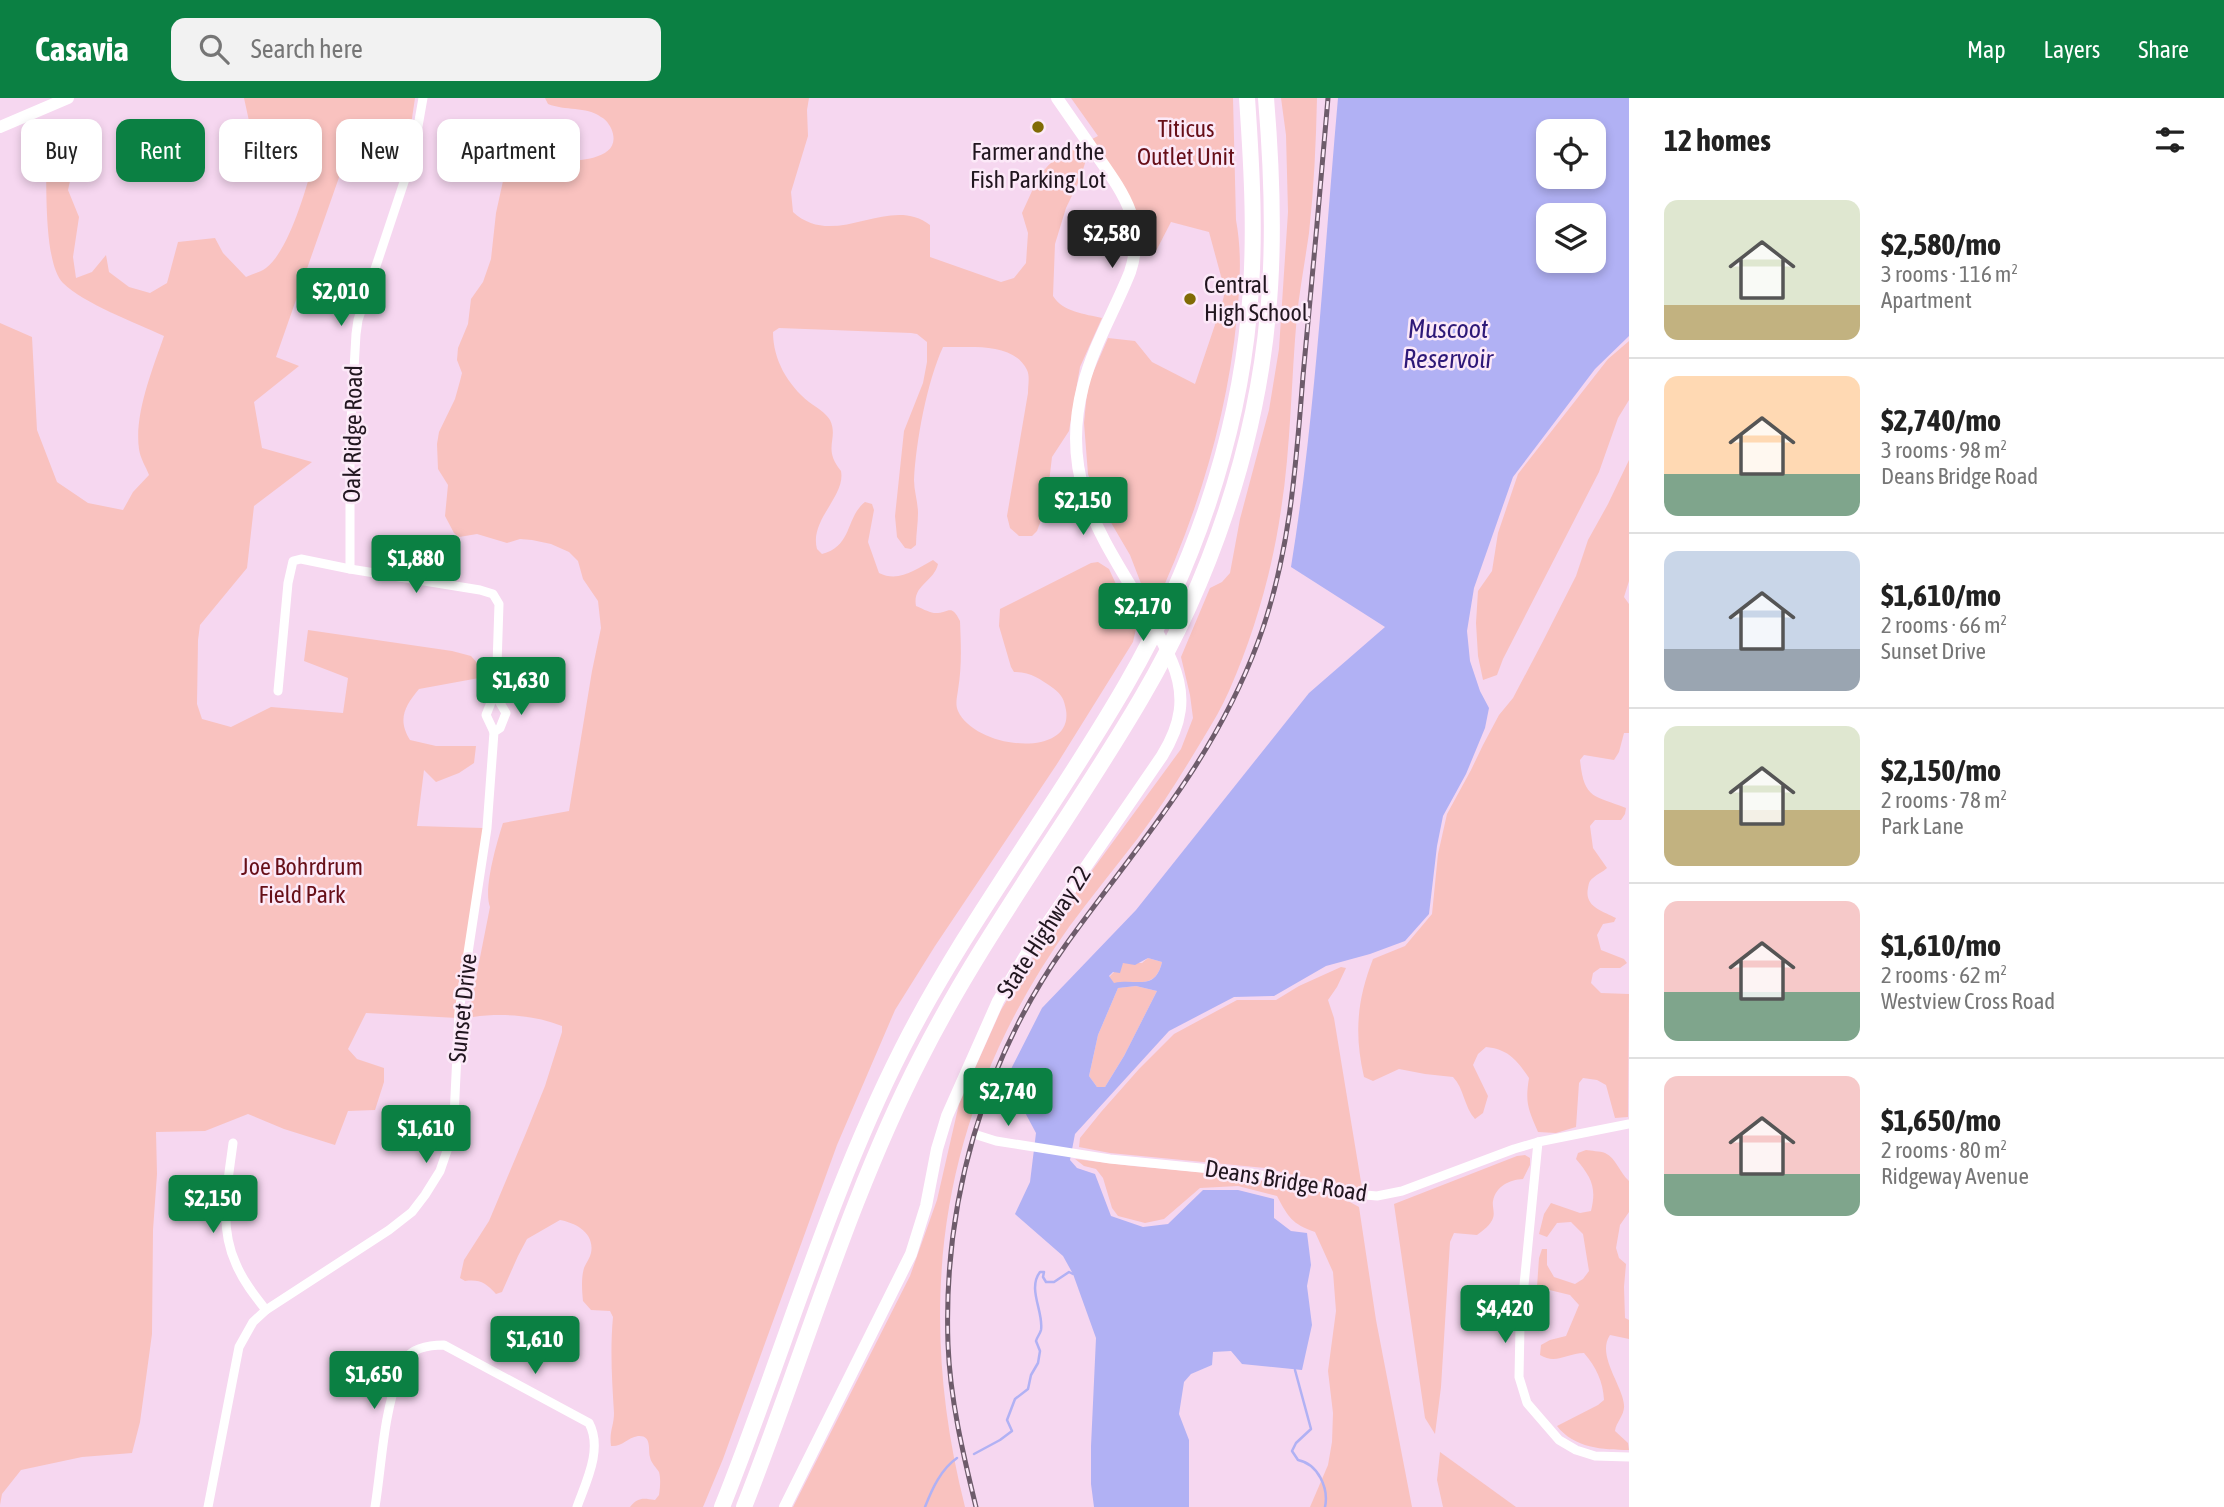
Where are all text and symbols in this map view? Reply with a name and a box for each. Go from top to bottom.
search box [171,18,661,81]
text: Casavia [35,30,129,68]
icon: search [195,30,233,68]
text: Search here [251,34,363,64]
text: Map [1967,36,2006,63]
text: Layers [2044,36,2100,63]
text: Share [2138,36,2189,63]
park label: Titicus Outlet Unit [1137,115,1235,170]
chip: Buy [21,119,102,182]
chip: Rent [116,119,205,182]
chip: Filters [219,119,322,182]
chip: New [336,119,423,182]
chip: Apartment [437,119,580,182]
marker: Farmer and the Fish Parking Lot [1030,119,1046,135]
map controls [1536,119,1606,273]
button: locate [1536,119,1606,189]
icon: filters [2151,121,2189,159]
text: 12 homes [1664,123,1771,157]
place label: Farmer and the Fish Parking Lot [970,138,1106,193]
button: layers [1536,203,1606,273]
pin: $2,580 [1055,211,1169,270]
text: $2,580 [1084,220,1141,246]
text: $2,580/mo [1881,227,2001,261]
icon: home [1720,228,1804,312]
text: 3 rooms · 116 m² [1881,261,2018,287]
pin: $2,010 [284,268,398,328]
place label: Central High School [1204,271,1309,326]
text: $2,010 [313,278,370,304]
text: Apartment [1881,287,1972,313]
marker: Central High School [1182,291,1198,307]
water label: Muscoot Reservoir [1403,314,1494,374]
street label: Oak Ridge Road [338,365,367,503]
text: $2,740/mo [1881,403,2001,437]
icon: home [1720,404,1804,488]
text: 3 rooms · 98 m² [1881,437,2007,463]
text: Deans Bridge Road [1881,463,2038,489]
pin: $2,150 [1026,478,1140,537]
text: $2,150 [1055,487,1112,513]
pin: $1,880 [359,536,473,595]
text: $1,880 [388,545,445,571]
text: $1,610/mo [1881,578,2001,612]
icon: home [1720,579,1804,663]
pin: $2,170 [1086,584,1200,643]
text: $2,170 [1115,593,1172,619]
text: 2 rooms · 66 m² [1881,612,2007,638]
text: Sunset Drive [1881,638,1986,664]
pin: $1,630 [464,658,578,717]
text: $1,630 [493,667,550,693]
text: $2,150/mo [1881,753,2001,787]
icon: home [1720,754,1804,838]
text: 2 rooms · 78 m² [1881,787,2007,813]
text: Park Lane [1881,813,1964,839]
park label: Joe Bohrdrum Field Park [241,853,363,908]
street label: State Highway 22 [991,861,1096,1003]
text: $1,610/mo [1881,928,2001,962]
icon: home [1720,929,1804,1013]
street label: Sunset Drive [443,952,482,1064]
text: 2 rooms · 62 m² [1881,962,2007,988]
text: Westview Cross Road [1881,988,2055,1014]
pin: $2,740 [951,1068,1065,1128]
text: $2,740 [980,1078,1037,1104]
text: $1,650/mo [1881,1103,2001,1137]
icon: home [1720,1104,1804,1188]
pin: $1,610 [369,1105,483,1165]
text: $1,610 [398,1115,455,1141]
text: 2 rooms · 80 m² [1881,1137,2007,1163]
street label: Deans Bridge Road [1203,1154,1369,1207]
text: Ridgeway Avenue [1881,1163,2029,1189]
pin: $2,150 [156,1176,270,1235]
text: $2,150 [185,1185,242,1211]
pin: $4,420 [1448,1286,1562,1345]
text: $4,420 [1477,1295,1534,1321]
pin: $1,610 [478,1316,592,1376]
text: $1,610 [507,1326,564,1352]
pin: $1,650 [317,1352,431,1411]
text: $1,650 [346,1361,403,1387]

